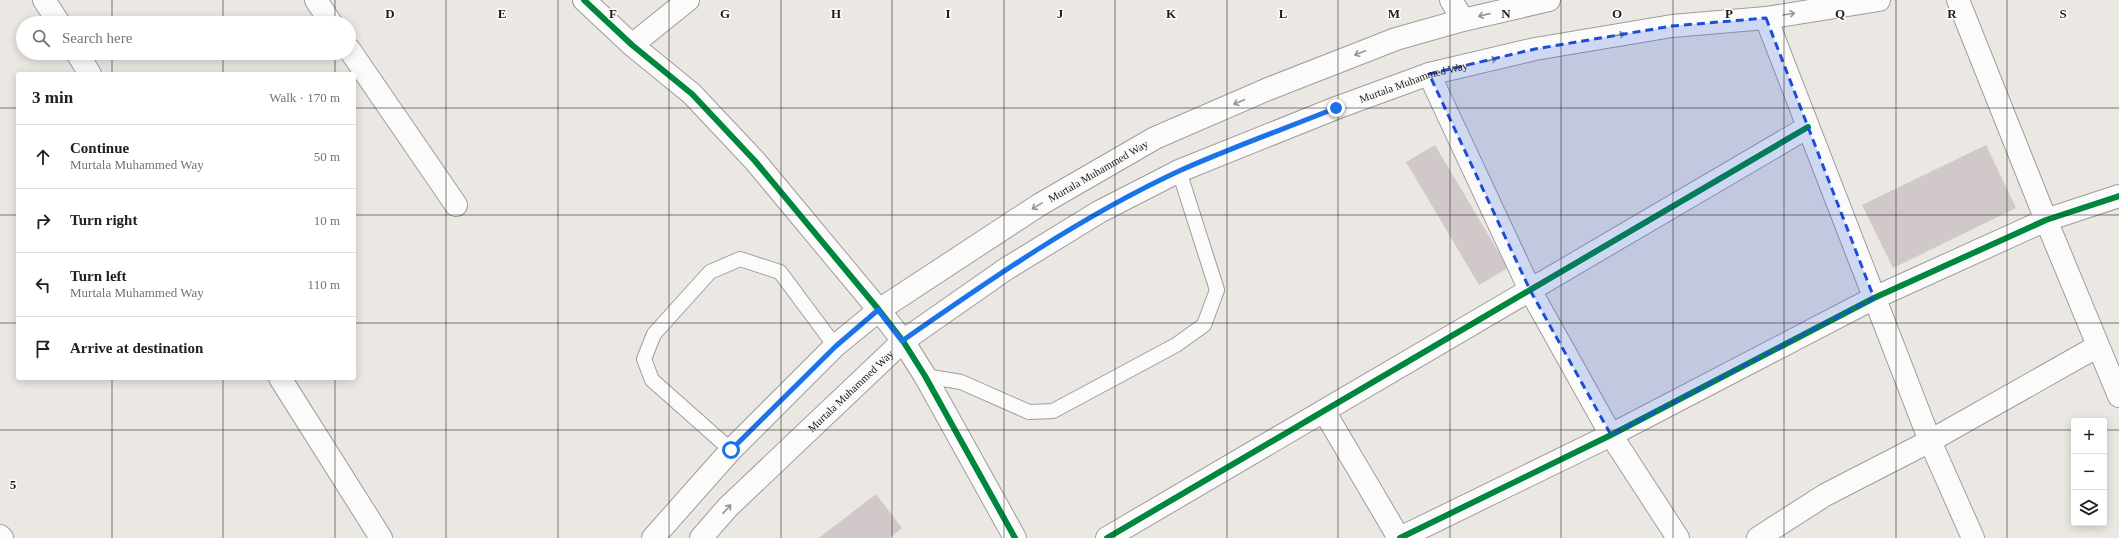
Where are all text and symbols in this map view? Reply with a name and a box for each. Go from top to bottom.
text: D [385,6,395,21]
text: E [498,6,506,21]
text: F [609,6,617,21]
text: G [720,6,730,21]
text: H [831,6,841,21]
text: I [945,6,951,21]
text: J [1057,6,1064,21]
text: K [1166,6,1177,21]
text: L [1279,6,1288,21]
text: M [1388,6,1400,21]
text: N [1501,6,1511,21]
text: O [1612,6,1622,21]
text: P [1725,6,1733,21]
text: Q [1835,6,1845,21]
text: R [1947,6,1957,21]
text: S [2059,6,2067,21]
one-way arrow [1782,10,1795,18]
one-way arrow [1478,12,1491,20]
search box [16,16,356,60]
icon: search [30,27,52,49]
text: Search here [62,30,132,46]
one-way arrow [1612,31,1625,39]
one-way arrow [1354,50,1366,58]
one-way arrow [1484,55,1497,63]
street label: Murtala Muhammed Way [1358,59,1469,105]
text: 3 min [32,88,73,107]
text: Walk · 170 m [269,90,340,105]
one-way arrow [1233,98,1245,106]
route end [1327,99,1345,117]
street label: Murtala Muhammed Way [1046,137,1150,204]
text: Continue [70,140,129,156]
icon: ahead [32,146,54,168]
text: 50 m [314,149,340,164]
text: Murtala Muhammed Way [70,157,204,172]
one-way arrow [1032,202,1043,210]
icon: right [32,210,54,232]
text: Turn right [70,212,137,228]
text: 10 m [314,213,340,228]
text: Turn left [70,268,127,284]
icon: left [32,274,54,296]
text: 110 m [308,277,340,292]
text: Murtala Muhammed Way [70,285,204,300]
icon: arrive [32,338,54,360]
text: Arrive at destination [70,340,203,356]
street label: Murtala Muhammed Way [805,347,896,434]
map controls [2071,418,2107,526]
button: + [2071,418,2107,454]
route start [722,441,740,459]
button: − [2071,454,2107,490]
text: 5 [10,477,17,492]
button: layers [2071,490,2107,526]
one-way arrow [722,504,731,514]

